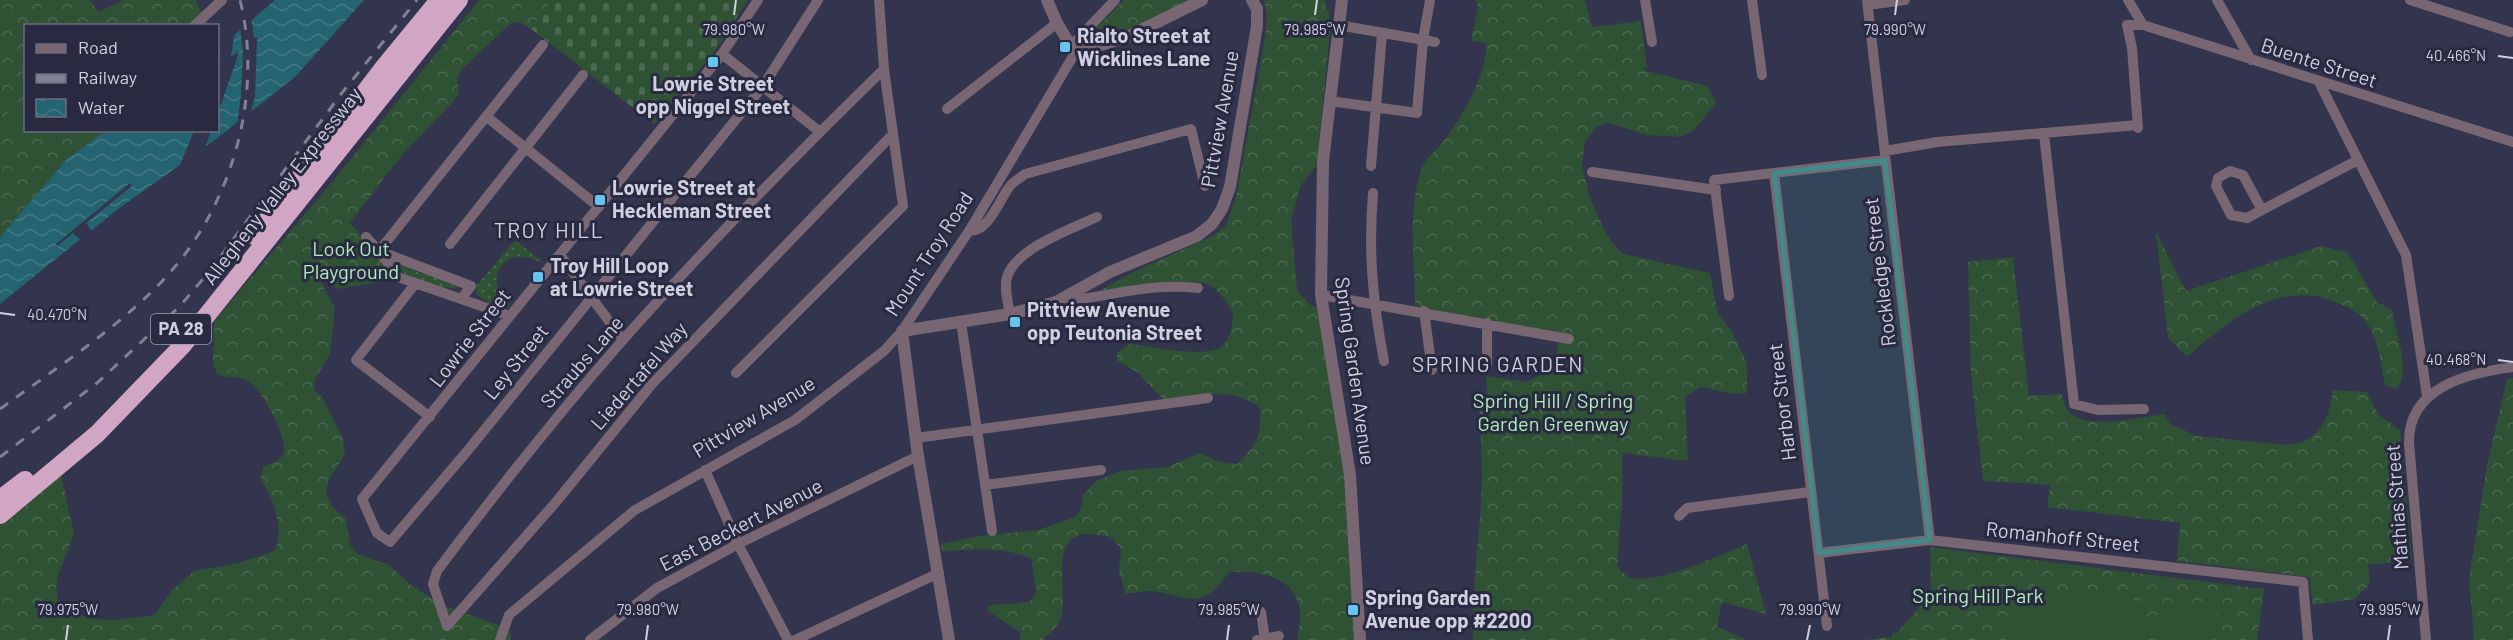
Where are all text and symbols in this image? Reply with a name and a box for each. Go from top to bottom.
text: 79.980°W [703,20,765,38]
text: 79.985°W [1284,20,1346,38]
text: 79.990°W [1864,20,1926,38]
place label: Rialto Street at Wicklines Lane [1077,23,1211,70]
legend [24,24,219,132]
street label: Buente Street [2258,32,2380,92]
text: Road [78,36,118,58]
marker: Rialto Street at Wicklines Lane [1058,40,1072,54]
text: 40.466°N [2426,46,2486,64]
street label: Pittview Avenue [1195,49,1243,189]
marker: Lowrie Street opp Niggel Street [706,55,720,69]
text: Railway [78,66,137,88]
place label: Lowrie Street opp Niggel Street [636,71,790,118]
street label: Allegheny Valley Expressway [197,82,366,289]
text: Water [78,96,125,118]
place label: Lowrie Street at Heckleman Street [612,175,771,222]
street label: Mount Troy Road [879,187,977,320]
marker: Lowrie Street at Heckleman Street [593,193,607,207]
street label: Rockledge Street [1858,196,1900,348]
district label: TROY HILL [494,217,604,242]
park label: Look Out Playground [303,236,399,283]
place label: Troy Hill Loop at Lowrie Street [550,253,693,300]
marker: Troy Hill Loop at Lowrie Street [531,270,545,284]
street label: Spring Garden Avenue [1331,275,1381,467]
street label: Lowrie Street [423,284,515,391]
place label: Pittview Avenue opp Teutonia Street [1027,297,1202,344]
text: 40.470°N [27,305,87,323]
street label: Straubs Lane [535,310,628,412]
road number: PA 28 [151,314,211,344]
marker: Pittview Avenue opp Teutonia Street [1008,315,1022,329]
street label: Liedertafel Way [585,317,692,434]
street label: Ley Street [478,319,553,404]
street label: Harbor Street [1762,342,1800,462]
text: 40.468°N [2426,350,2486,368]
district label: SPRING GARDEN [1412,351,1584,376]
street label: Pittview Avenue [688,370,819,462]
park label: Spring Hill / Spring Garden Greenway [1473,388,1633,435]
street label: Mathias Street [2380,443,2412,571]
street label: East Beckert Avenue [655,473,826,576]
street label: Romanhoff Street [1985,516,2141,556]
park label: Spring Hill Park [1912,583,2044,607]
place label: Spring Garden Avenue opp #2200 [1365,585,1532,632]
text: 79.975°W [38,600,98,618]
text: 79.980°W [617,600,679,618]
text: 79.985°W [1198,600,1260,618]
text: 79.990°W [1779,600,1841,618]
text: 79.995°W [2359,600,2421,618]
marker: Spring Garden Avenue opp #2200 [1346,603,1360,617]

